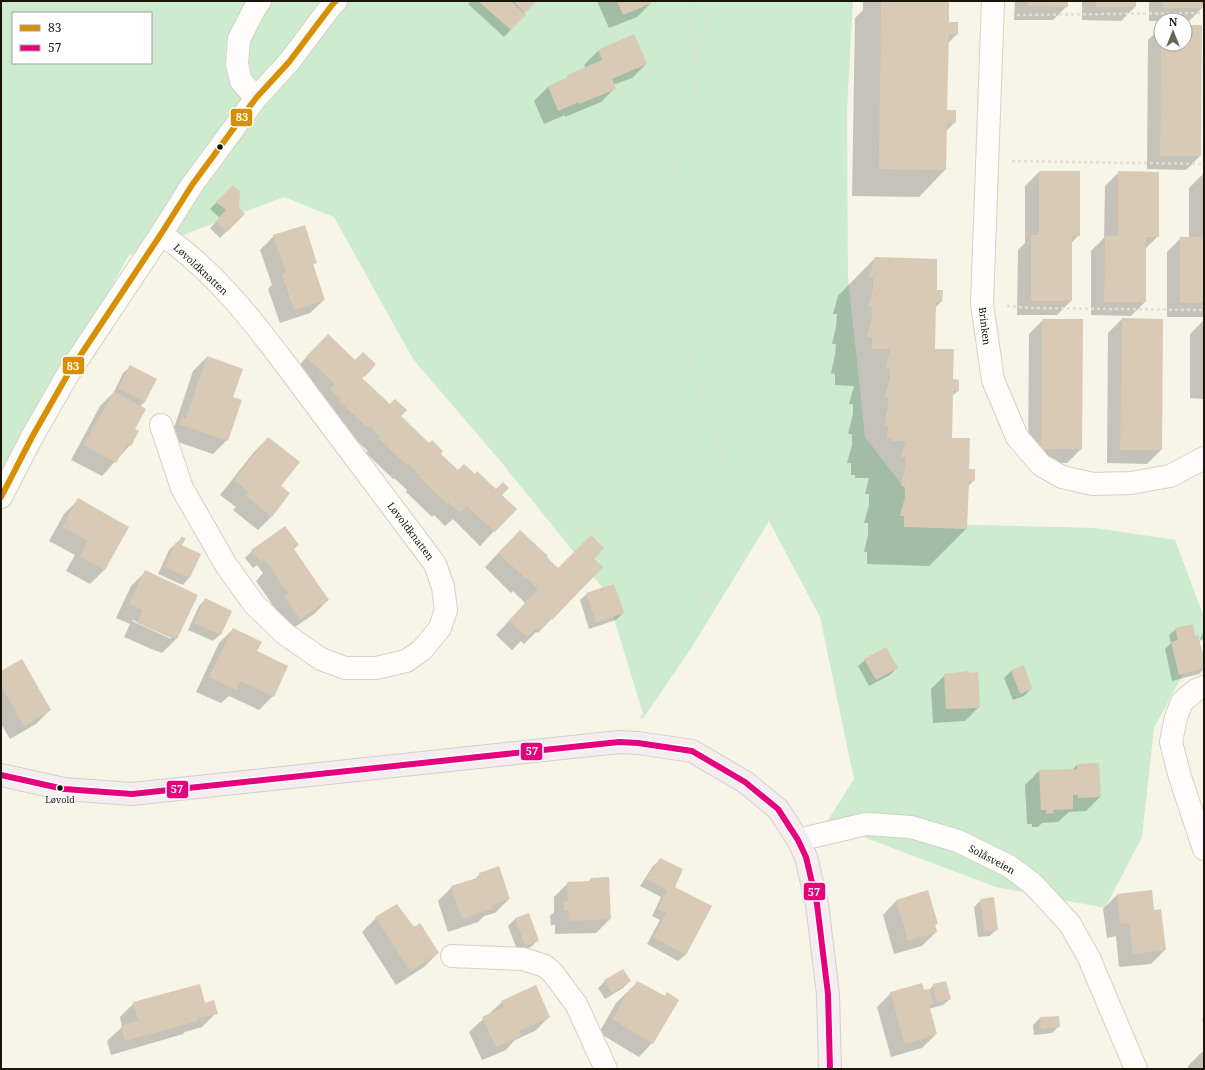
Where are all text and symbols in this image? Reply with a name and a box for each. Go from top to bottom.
legend [12,12,152,64]
north arrow [1153,12,1193,52]
text: N [1169,14,1178,29]
text: 83 [48,19,62,36]
text: 57 [48,39,62,56]
line badge: 83 [230,108,253,127]
text: 83 [236,109,248,124]
unlabelled marker [215,142,225,152]
street label: Løvoldknatten [171,240,232,298]
street label: Brinken [976,306,994,346]
line badge: 83 [62,356,85,375]
text: 83 [67,358,79,373]
street label: Løvoldknatten [384,499,438,563]
line badge: 57 [520,742,543,761]
text: 57 [526,743,538,758]
line badge: 57 [166,780,189,799]
text: 57 [171,781,183,796]
marker: Løvold [55,783,65,793]
place label: Løvold [45,793,75,806]
street label: Solåsveien [966,841,1018,877]
line badge: 57 [803,882,826,901]
text: 57 [808,884,820,899]

